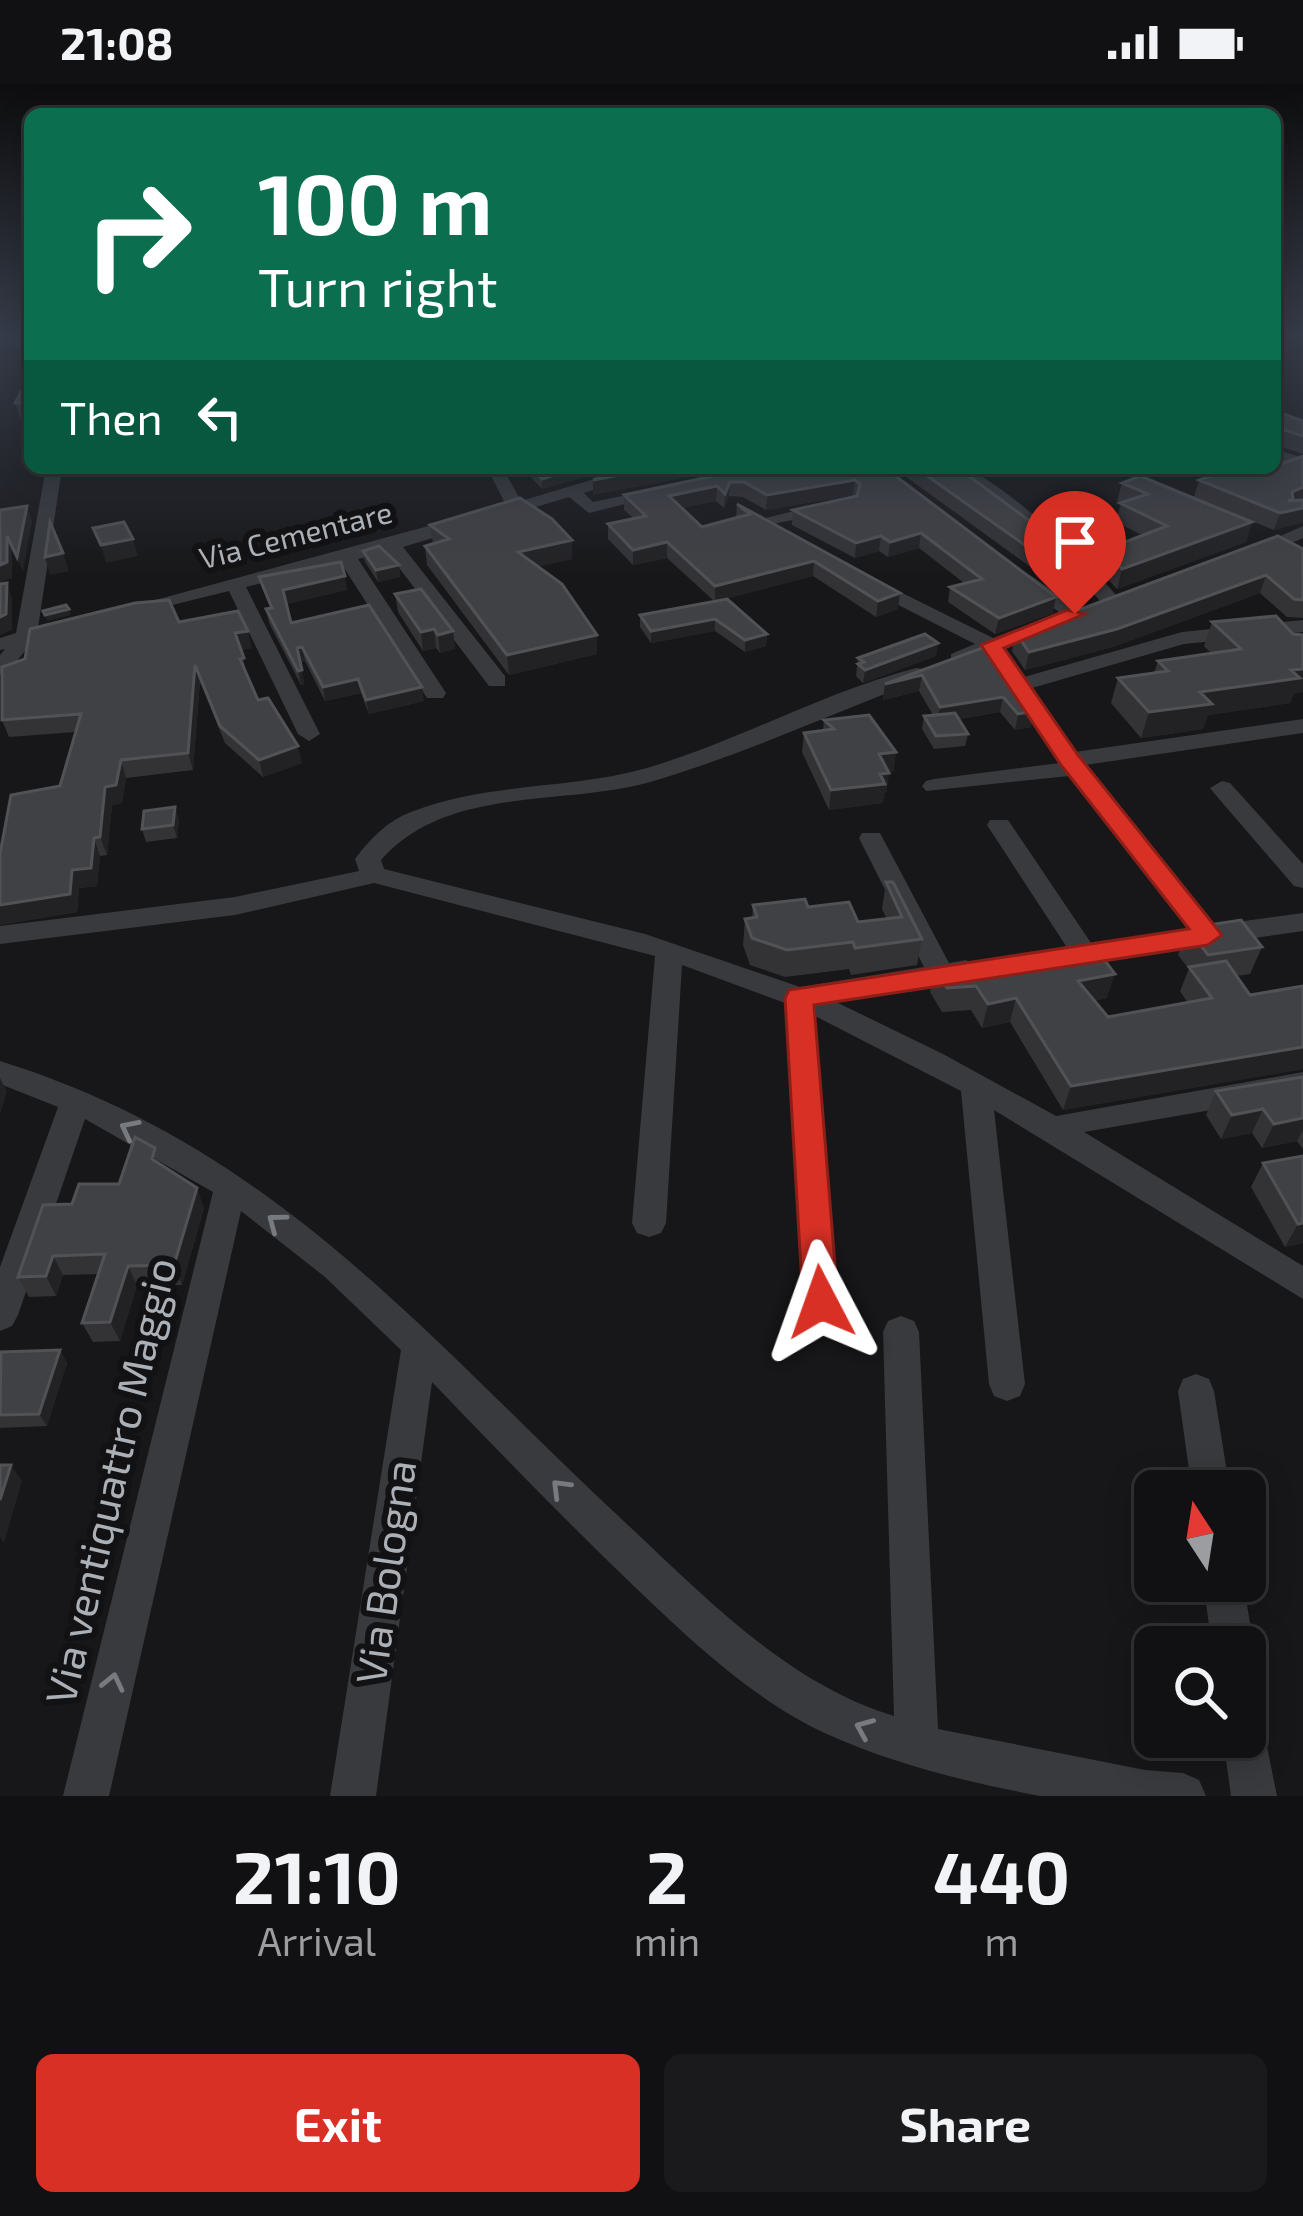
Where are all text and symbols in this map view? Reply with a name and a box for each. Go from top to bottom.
text: 21:08 [60,15,174,69]
text: 100 m [258,151,492,252]
icon: right [60,156,216,312]
text: Turn right [258,253,498,318]
icon: left [187,384,253,450]
text: Then [60,390,163,444]
pin [1024,491,1126,614]
street label: Via Cementare [195,493,396,575]
icon: arrive [1042,509,1108,575]
one-way arrow [120,1120,141,1143]
one-way arrow [268,1214,290,1236]
position arrow [758,1239,884,1365]
street label: Via ventiquattro Maggio [33,1253,185,1708]
street label: Via Bologna [344,1457,424,1687]
north arrow [1134,1470,1266,1602]
map controls [1134,1470,1266,1758]
one-way arrow [552,1481,574,1503]
button: search [1134,1626,1266,1758]
one-way arrow [99,1673,124,1693]
one-way arrow [855,1718,876,1742]
text: 21:10 [233,1832,401,1918]
text: 2 [646,1832,688,1918]
text: 440 [933,1832,1070,1918]
text: Arrival [257,1917,376,1964]
text: min [634,1917,700,1964]
text: m [984,1917,1019,1964]
button: Exit [36,2054,640,2192]
button: Share [664,2054,1267,2192]

